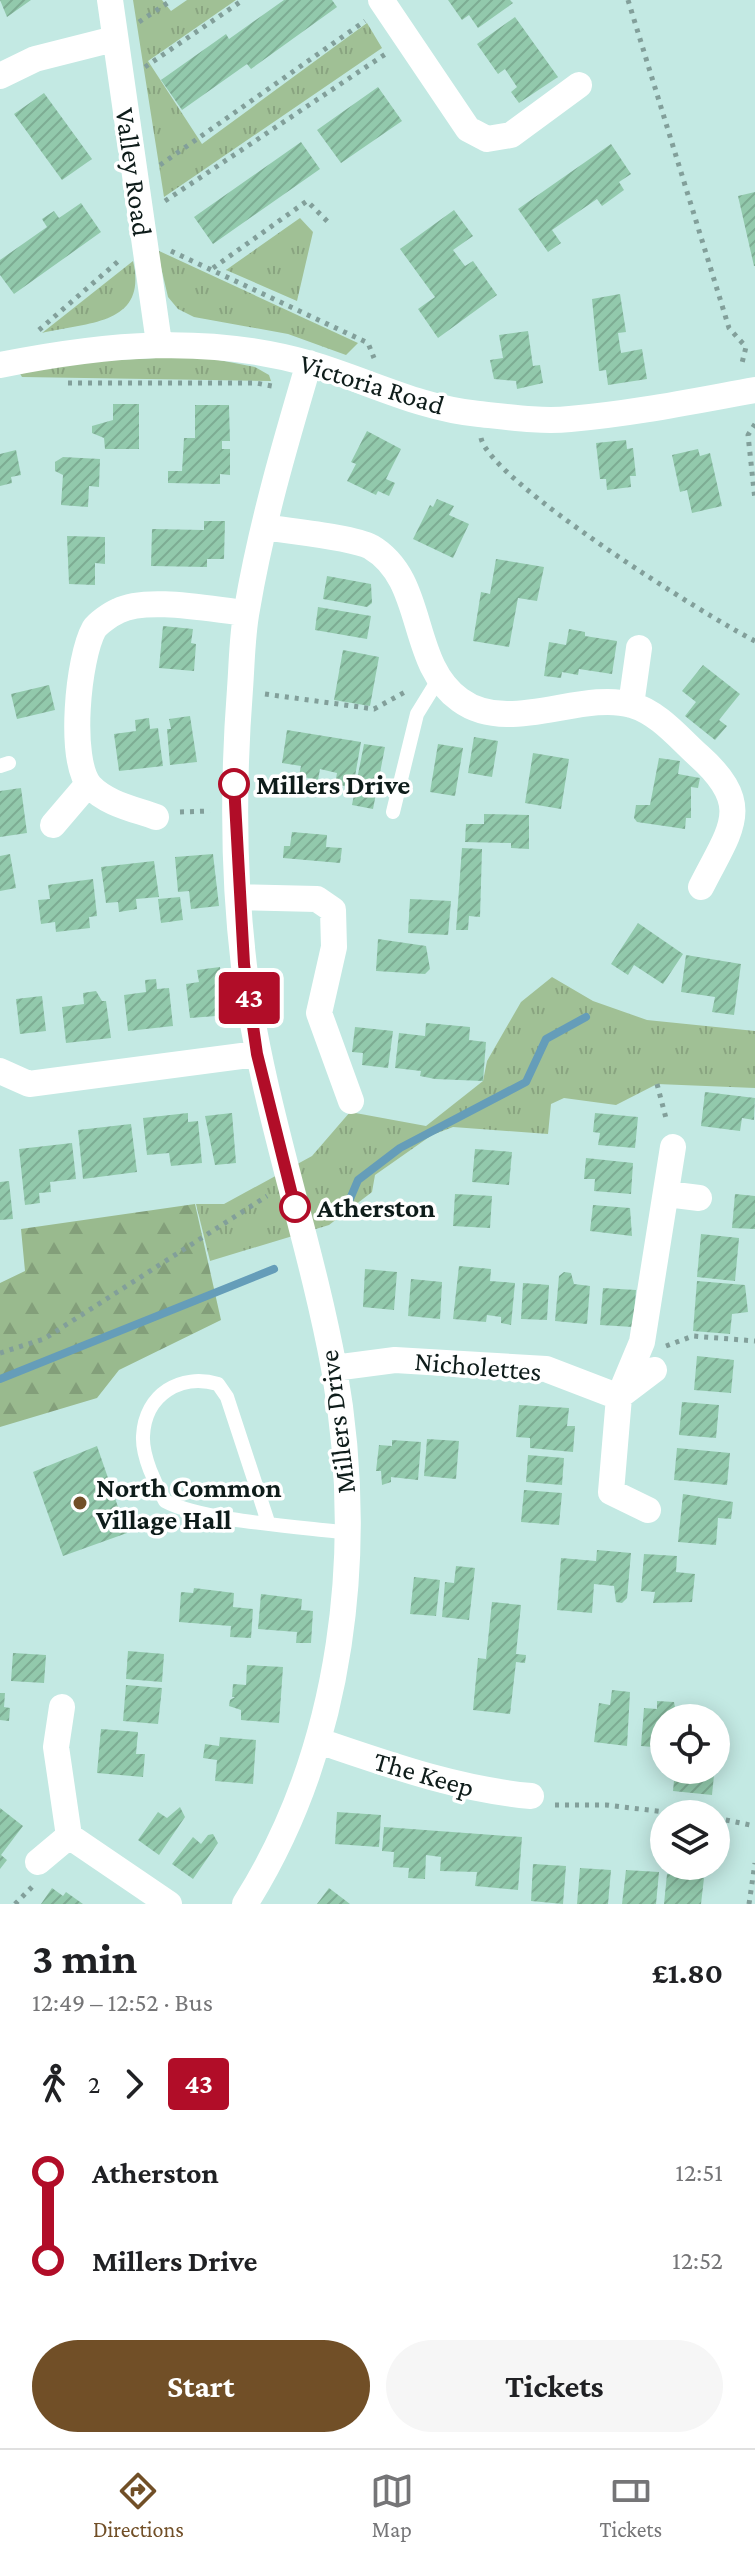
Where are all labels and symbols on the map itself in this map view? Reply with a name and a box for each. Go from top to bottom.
street label: Valley Road [110,106,158,239]
street label: Victoria Road [296,347,448,421]
marker: Millers Drive [219,769,249,799]
place label: Millers Drive [256,769,410,800]
line badge: 43 [213,972,285,1024]
marker: Atherston [280,1192,310,1222]
place label: Atherston [316,1192,435,1223]
street label: Nicholettes [413,1345,543,1387]
street label: Millers Drive [313,1348,361,1496]
place label: North Common Village Hall [95,1472,282,1535]
marker: North Common Village Hall [71,1494,89,1512]
street label: The Keep [370,1745,478,1803]

